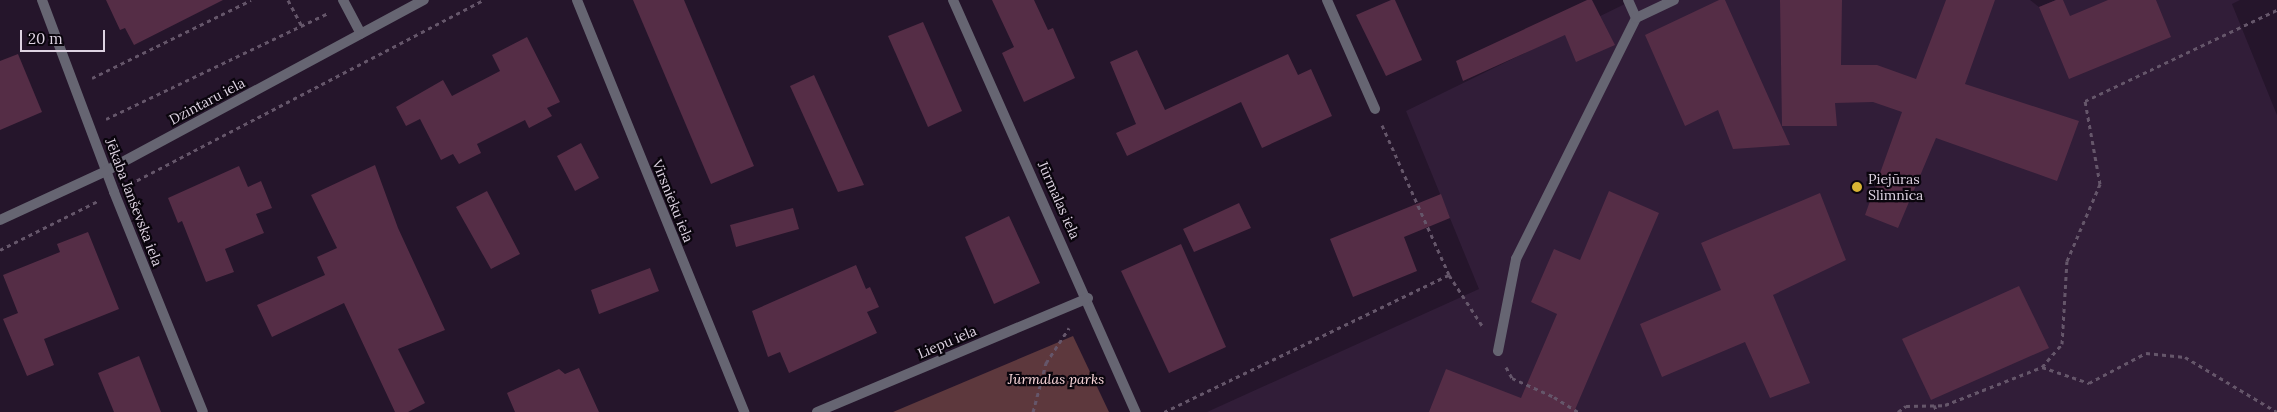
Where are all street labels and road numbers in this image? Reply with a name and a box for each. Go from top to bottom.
street label: Dzintaru iela [166,74,248,128]
street label: Jēkaba Janševska iela [102,136,166,268]
street label: Virsnieku iela [649,157,697,245]
street label: Jūrmalas iela [1034,159,1084,241]
street label: Liepu iela [915,322,979,362]

